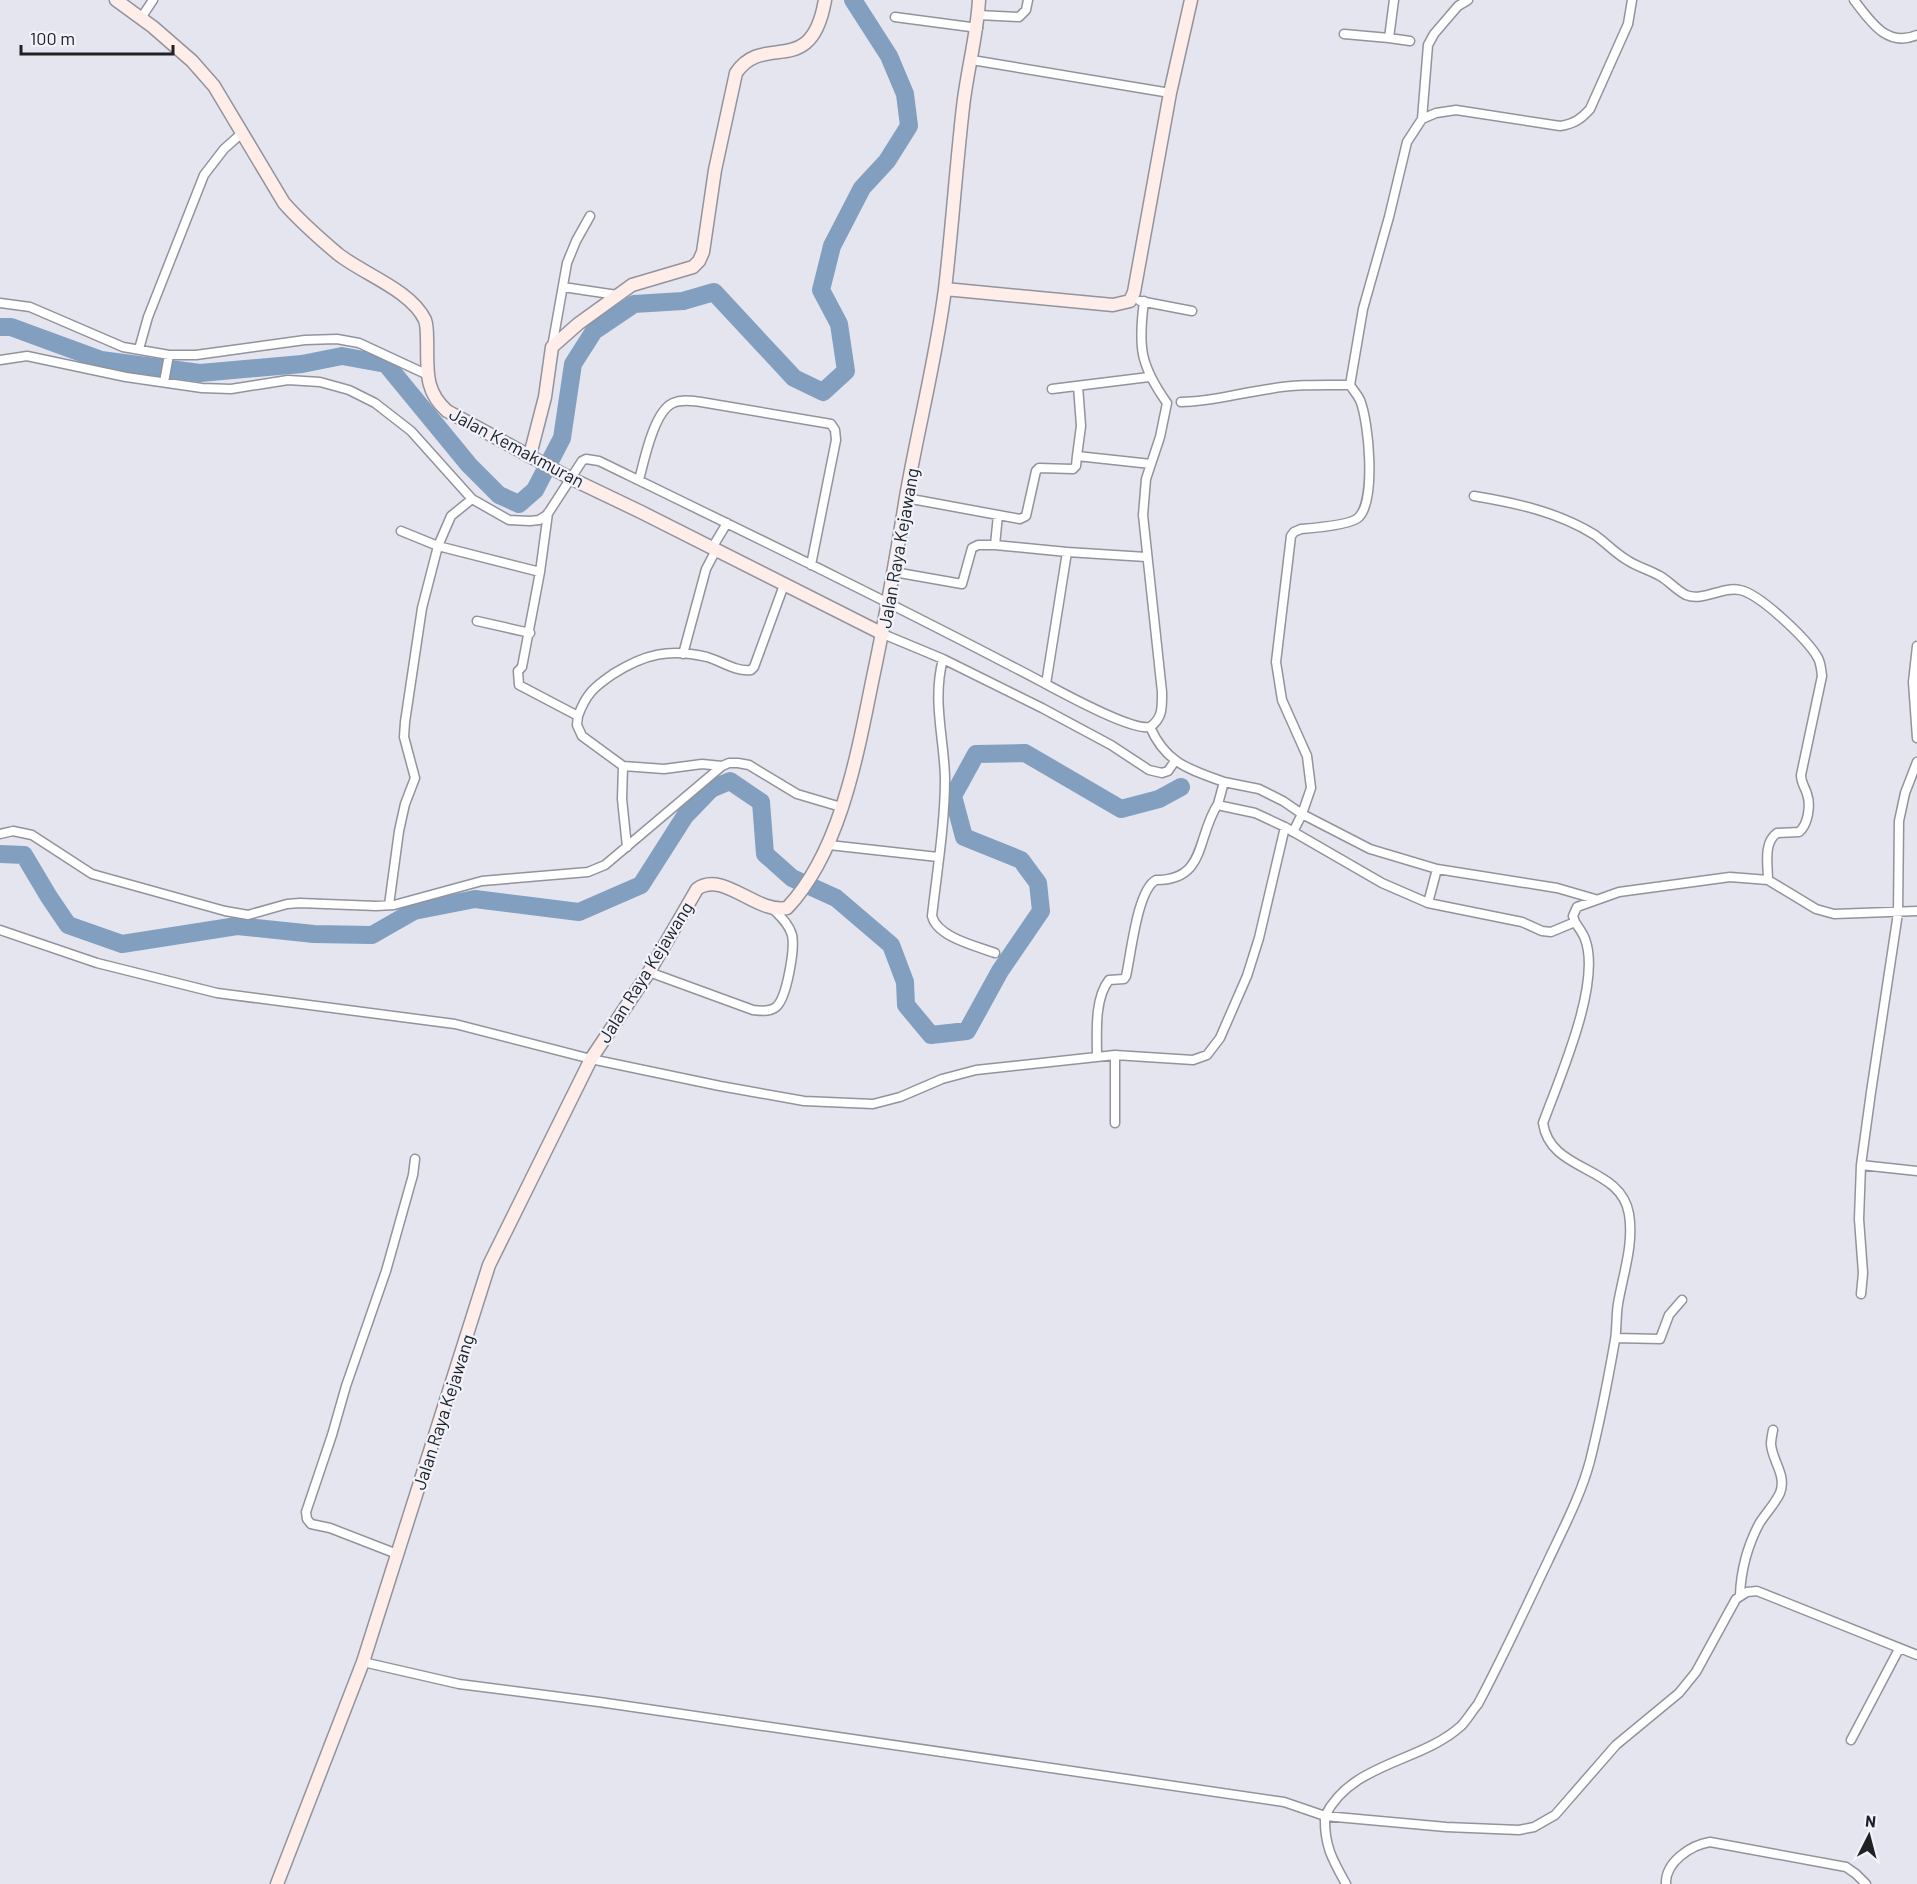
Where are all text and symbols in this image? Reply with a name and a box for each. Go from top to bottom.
scale bar [21,18,172,56]
text: 100 m [30,27,75,49]
street label: Jalan Kemakmuran [446,402,588,492]
street label: Jalan Raya Kejawang [873,466,923,630]
street label: Jalan Raya Kejawang [593,897,697,1047]
street label: Jalan Raya Kejawang [407,1331,479,1493]
north arrow [1839,1806,1899,1866]
text: N [1864,1811,1877,1831]

